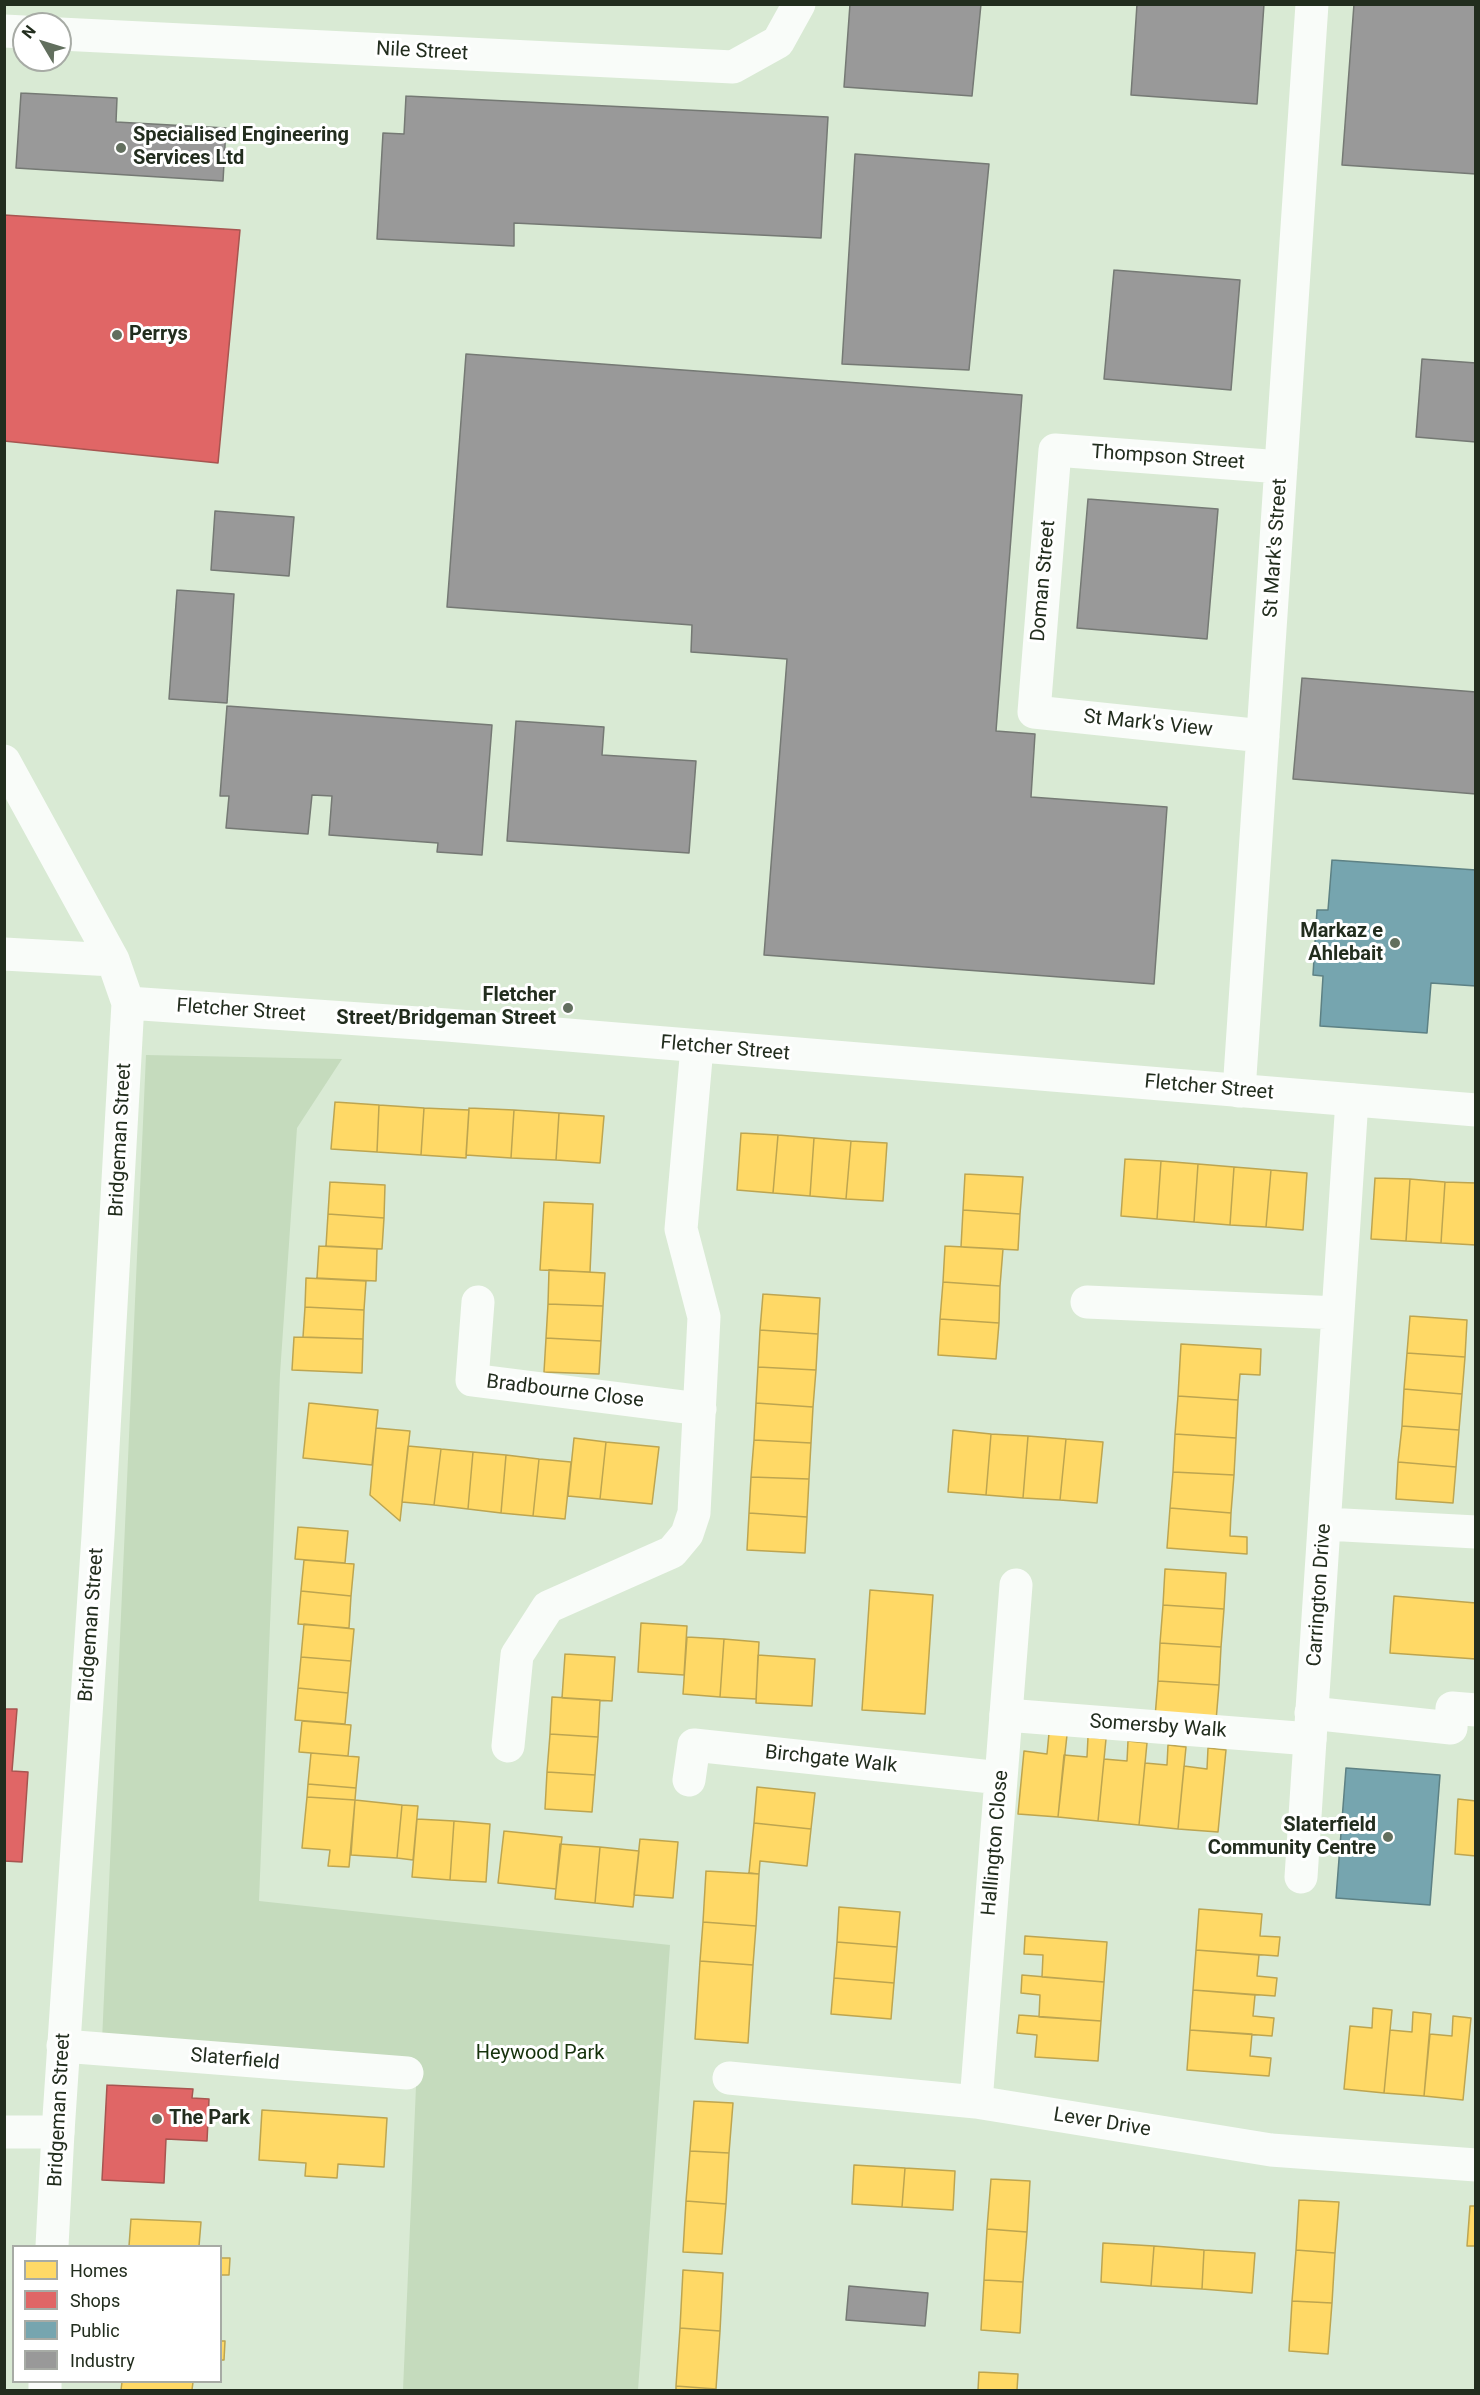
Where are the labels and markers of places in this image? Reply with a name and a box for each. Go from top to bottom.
place label: Specialised Engineering Services Ltd [133,124,349,171]
marker: Specialised Engineering Services Ltd [114,141,128,155]
place label: Perrys [129,323,188,347]
marker: Perrys [110,328,124,342]
place label: Markaz e Ahlebait [1300,920,1383,967]
marker: Markaz e Ahlebait [1388,936,1402,950]
place label: Fletcher Street/Bridgeman Street [336,984,556,1031]
marker: Fletcher Street/Bridgeman Street [561,1001,575,1015]
place label: Slaterfield Community Centre [1208,1814,1376,1861]
marker: Slaterfield Community Centre [1381,1830,1395,1844]
place label: The Park [169,2107,250,2131]
marker: The Park [150,2112,164,2126]

